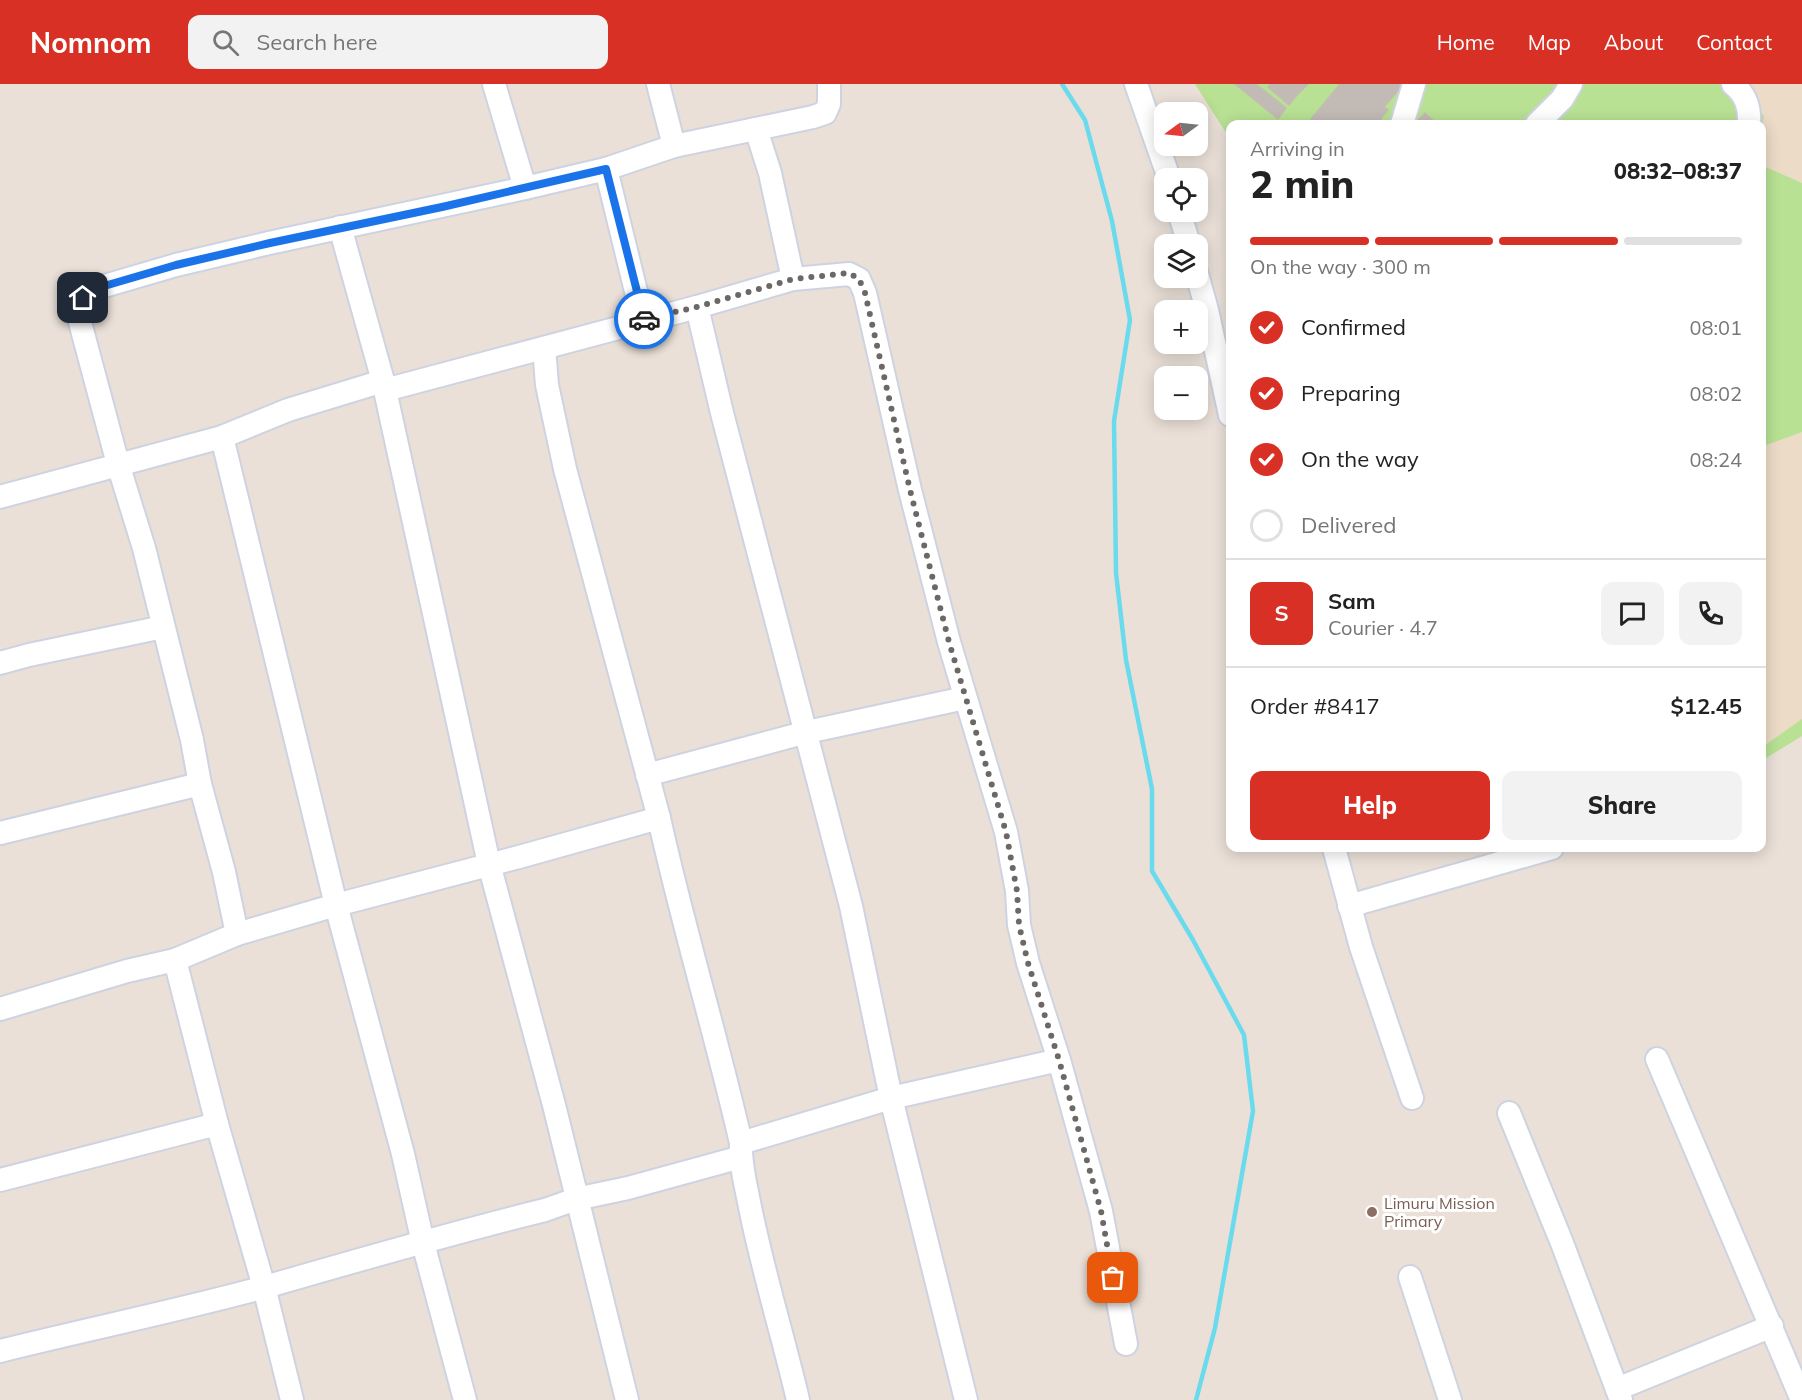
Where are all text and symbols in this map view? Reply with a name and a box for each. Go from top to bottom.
search box [188,15,608,69]
text: Nomnom [30,25,152,60]
icon: search [209,26,242,59]
text: Search here [257,28,377,56]
text: Home [1437,29,1495,55]
text: Map [1528,29,1571,55]
text: About [1604,29,1663,55]
text: Contact [1696,29,1772,55]
north arrow [1154,102,1208,156]
map controls [1154,102,1208,420]
text: Arriving in [1250,136,1345,161]
text: 08:32–08:37 [1614,157,1742,185]
text: 2 min [1250,159,1355,208]
button: locate [1154,168,1208,222]
button: layers [1154,234,1208,288]
text: On the way · 300 m [1250,254,1431,279]
pin [57,272,108,323]
icon: home [66,281,99,314]
courier [614,289,674,349]
button: + [1154,300,1208,354]
icon: car [628,303,661,336]
icon: check [1250,311,1283,344]
text: Confirmed [1301,313,1406,341]
text: 08:01 [1689,315,1742,340]
button: − [1154,366,1208,420]
icon: check [1250,377,1283,410]
text: Preparing [1301,379,1401,407]
text: 08:02 [1689,381,1742,406]
icon: check [1250,443,1283,476]
text: On the way [1301,445,1419,473]
text: 08:24 [1689,447,1742,472]
text: Delivered [1301,511,1396,539]
button: chat [1601,582,1664,645]
button: phone [1679,582,1742,645]
text: Sam [1328,587,1376,615]
text: S [1274,599,1289,627]
text: Courier · 4.7 [1328,615,1438,640]
text: Order #8417 [1250,692,1380,720]
text: $12.45 [1671,692,1742,720]
button: Help [1250,771,1490,840]
button: Share [1502,771,1742,840]
place label: Limuru Mission Primary [1384,1193,1495,1231]
marker: Limuru Mission Primary [1365,1205,1379,1219]
pin [1087,1252,1138,1303]
icon: bag [1096,1261,1129,1294]

